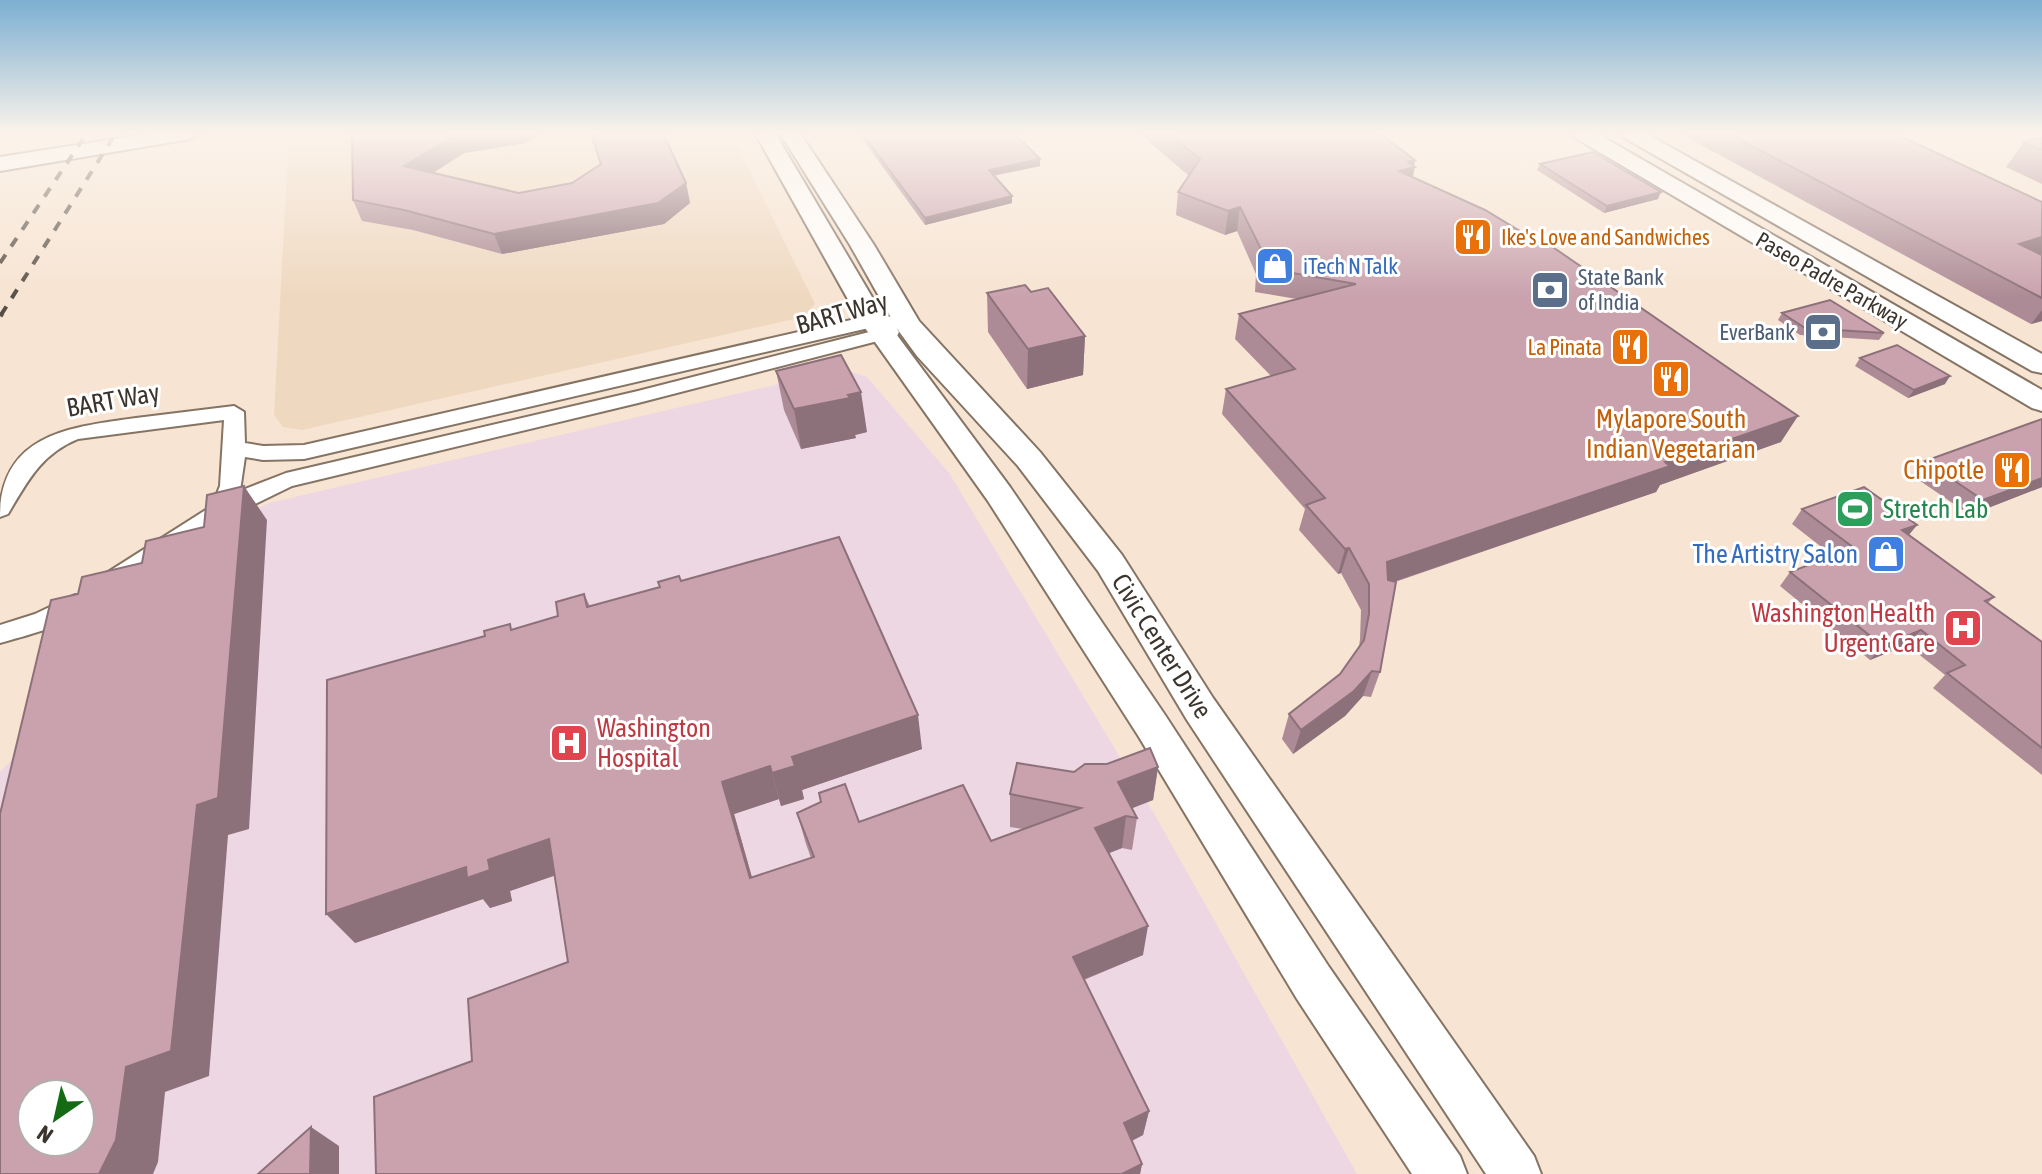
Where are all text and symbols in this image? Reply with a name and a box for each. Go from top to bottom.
restaurant icon: Ike's Love and Sandwiches [1452,216,1494,258]
place label: Ike's Love and Sandwiches [1501,224,1710,250]
street label: Paseo Padre Parkway [1751,226,1913,334]
shop icon: iTech N Talk [1254,245,1296,287]
place label: iTech N Talk [1303,253,1398,279]
place label: State Bank of India [1578,264,1664,315]
bank icon: State Bank of India [1529,269,1571,311]
street label: BART Way [793,286,892,340]
bank icon: EverBank [1802,311,1844,353]
place label: EverBank [1719,319,1795,345]
restaurant icon: La Pinata [1609,326,1651,368]
place label: La Pinata [1527,334,1602,360]
restaurant icon: Mylapore South Indian Vegetarian [1650,358,1692,400]
street label: BART Way [64,377,162,423]
place label: Mylapore South Indian Vegetarian [1586,404,1756,464]
restaurant icon: Chipotle [1991,449,2033,491]
place label: Chipotle [1903,455,1984,485]
sports icon: Stretch Lab [1834,488,1876,530]
place label: Stretch Lab [1883,494,1988,524]
shop icon: The Artistry Salon [1865,533,1907,575]
place label: The Artistry Salon [1692,539,1858,569]
street label: Civic Center Drive [1106,568,1218,724]
place label: Washington Health Urgent Care [1752,598,1935,658]
hospital icon: Washington Health Urgent Care [1942,607,1984,649]
place label: Washington Hospital [597,713,711,773]
hospital icon: Washington Hospital [548,722,590,764]
north arrow [16,1078,96,1158]
text: N [32,1120,57,1149]

